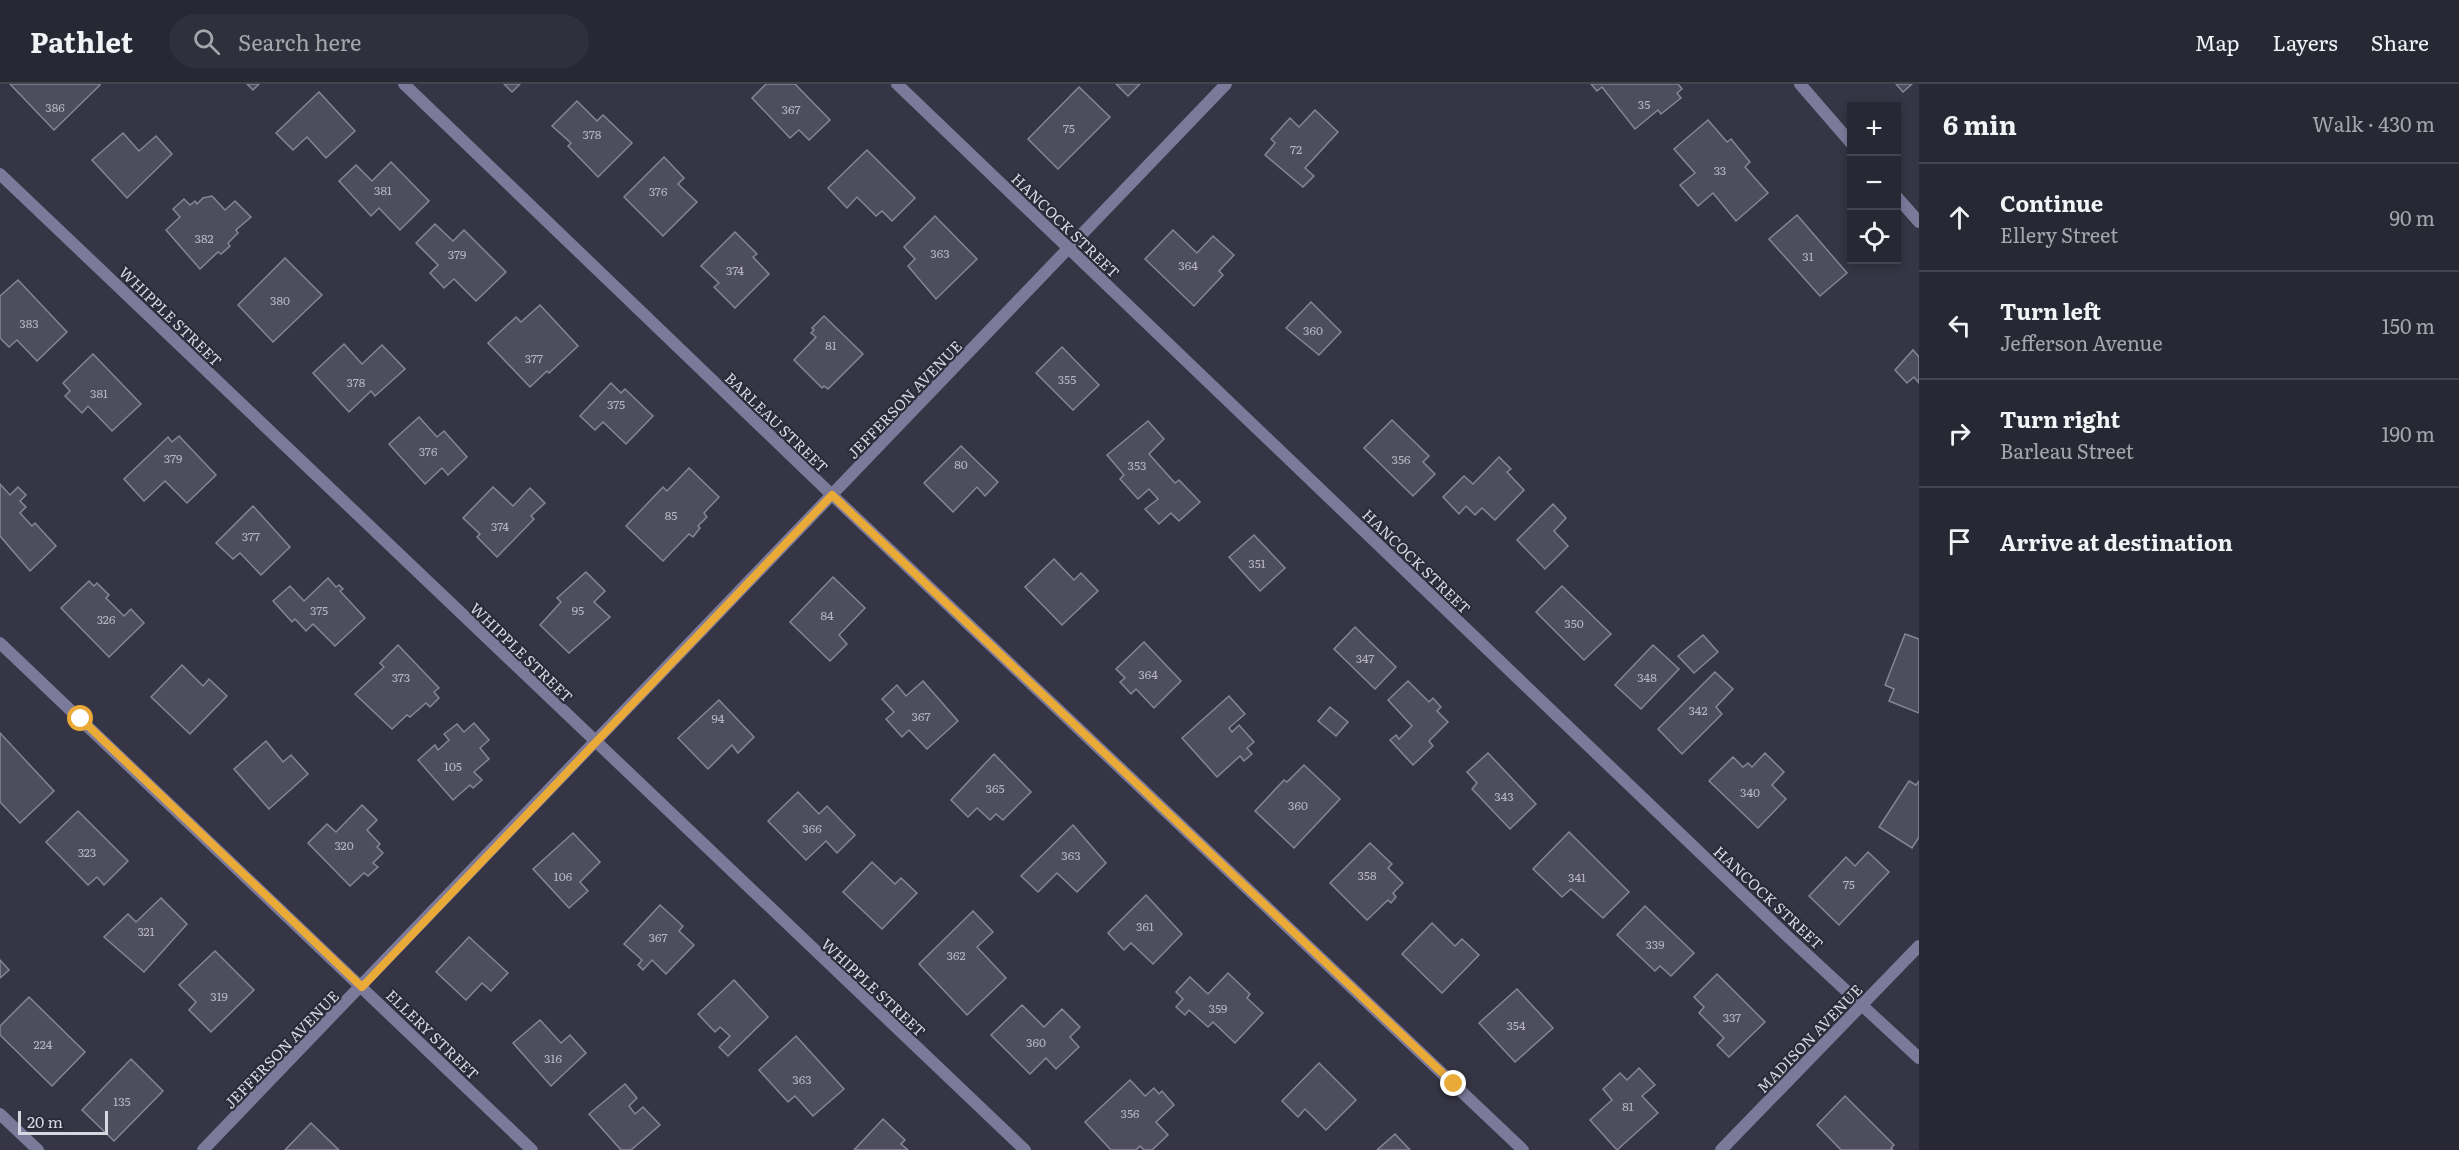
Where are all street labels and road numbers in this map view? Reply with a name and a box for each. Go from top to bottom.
street label: HANCOCK STREET [1007,167,1125,283]
street label: WHIPPLE STREET [114,261,228,371]
street label: JEFFERSON AVENUE [841,335,967,463]
street label: BARLEAU STREET [720,366,834,478]
street label: HANCOCK STREET [1358,503,1476,619]
street label: WHIPPLE STREET [465,597,579,707]
street label: HANCOCK STREET [1709,840,1829,954]
street label: WHIPPLE STREET [817,932,931,1042]
street label: MADISON AVENUE [1751,978,1867,1098]
street label: ELLERY STREET [381,983,485,1085]
street label: JEFFERSON AVENUE [218,985,344,1113]

